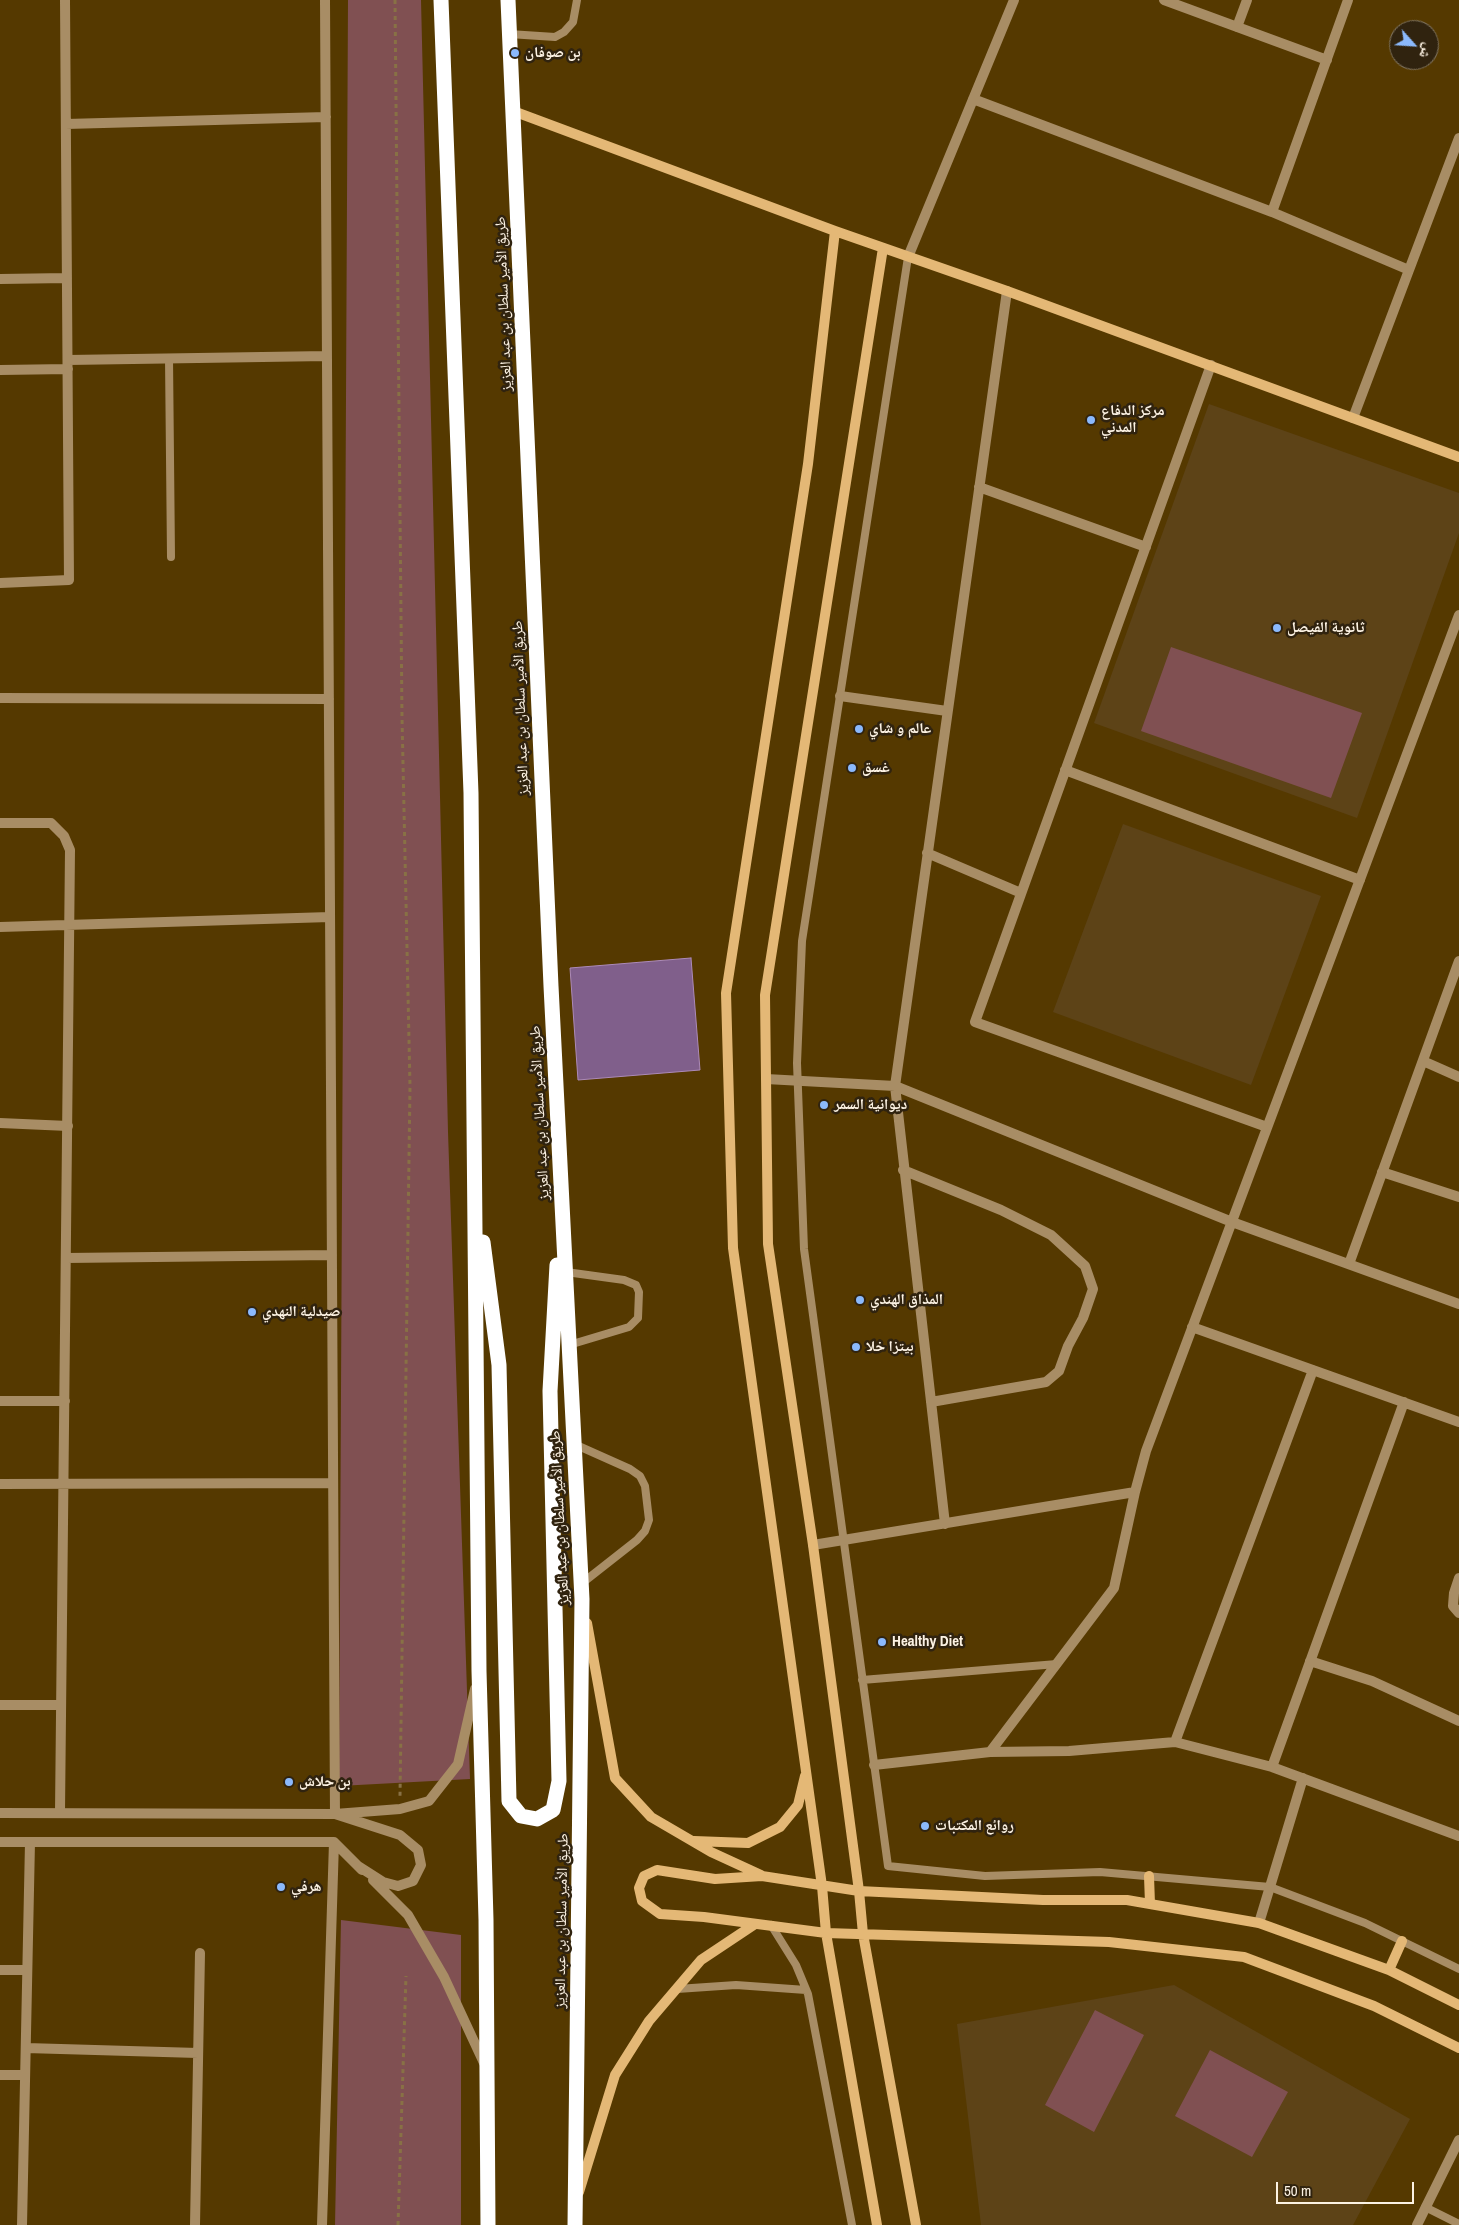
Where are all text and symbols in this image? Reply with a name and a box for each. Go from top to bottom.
north arrow [1389,20,1439,70]
text: ش [1415,41,1438,62]
place label: بن صوفان [525,44,581,62]
marker: بن صوفان [509,47,521,59]
street label: طريق الأمير سلطان بن عبد العزيز [492,216,516,392]
place label: مركز الدفاع المدني [1101,402,1165,437]
marker: مركز الدفاع المدني [1085,414,1097,426]
place label: ثانوية الفيصل [1287,619,1365,637]
street label: طريق الأمير سلطان بن عبد العزيز [509,620,533,796]
marker: ثانوية الفيصل [1271,622,1283,634]
place label: عالم و شاي [869,720,931,738]
marker: عالم و شاي [853,723,865,735]
place label: غسق [862,759,890,777]
marker: غسق [846,762,858,774]
street label: طريق الأمير سلطان بن عبد العزيز [526,1025,554,1201]
place label: ديوانية السمر [834,1096,907,1114]
marker: ديوانية السمر [818,1099,830,1111]
place label: المذاق الهندي [870,1291,943,1309]
marker: المذاق الهندي [854,1294,866,1306]
place label: صيدلية النهدي [262,1303,340,1321]
marker: صيدلية النهدي [246,1306,258,1318]
place label: بيتزا خلا [866,1338,914,1356]
marker: بيتزا خلا [850,1341,862,1353]
street label: طريق الأمير سلطان بن عبد العزيز [546,1430,574,1606]
place label: Healthy Diet [892,1633,963,1651]
marker: Healthy Diet [876,1636,888,1648]
place label: بن حلاش [299,1773,351,1791]
marker: بن حلاش [283,1776,295,1788]
place label: روائع المكتبات [935,1817,1014,1835]
marker: روائع المكتبات [919,1820,931,1832]
street label: طريق الأمير سلطان بن عبد العزيز [551,1833,573,2009]
place label: هرفي [291,1878,321,1896]
marker: هرفي [275,1881,287,1893]
scale bar [1279,2172,1416,2204]
text: 50 m [1284,2180,1311,2201]

